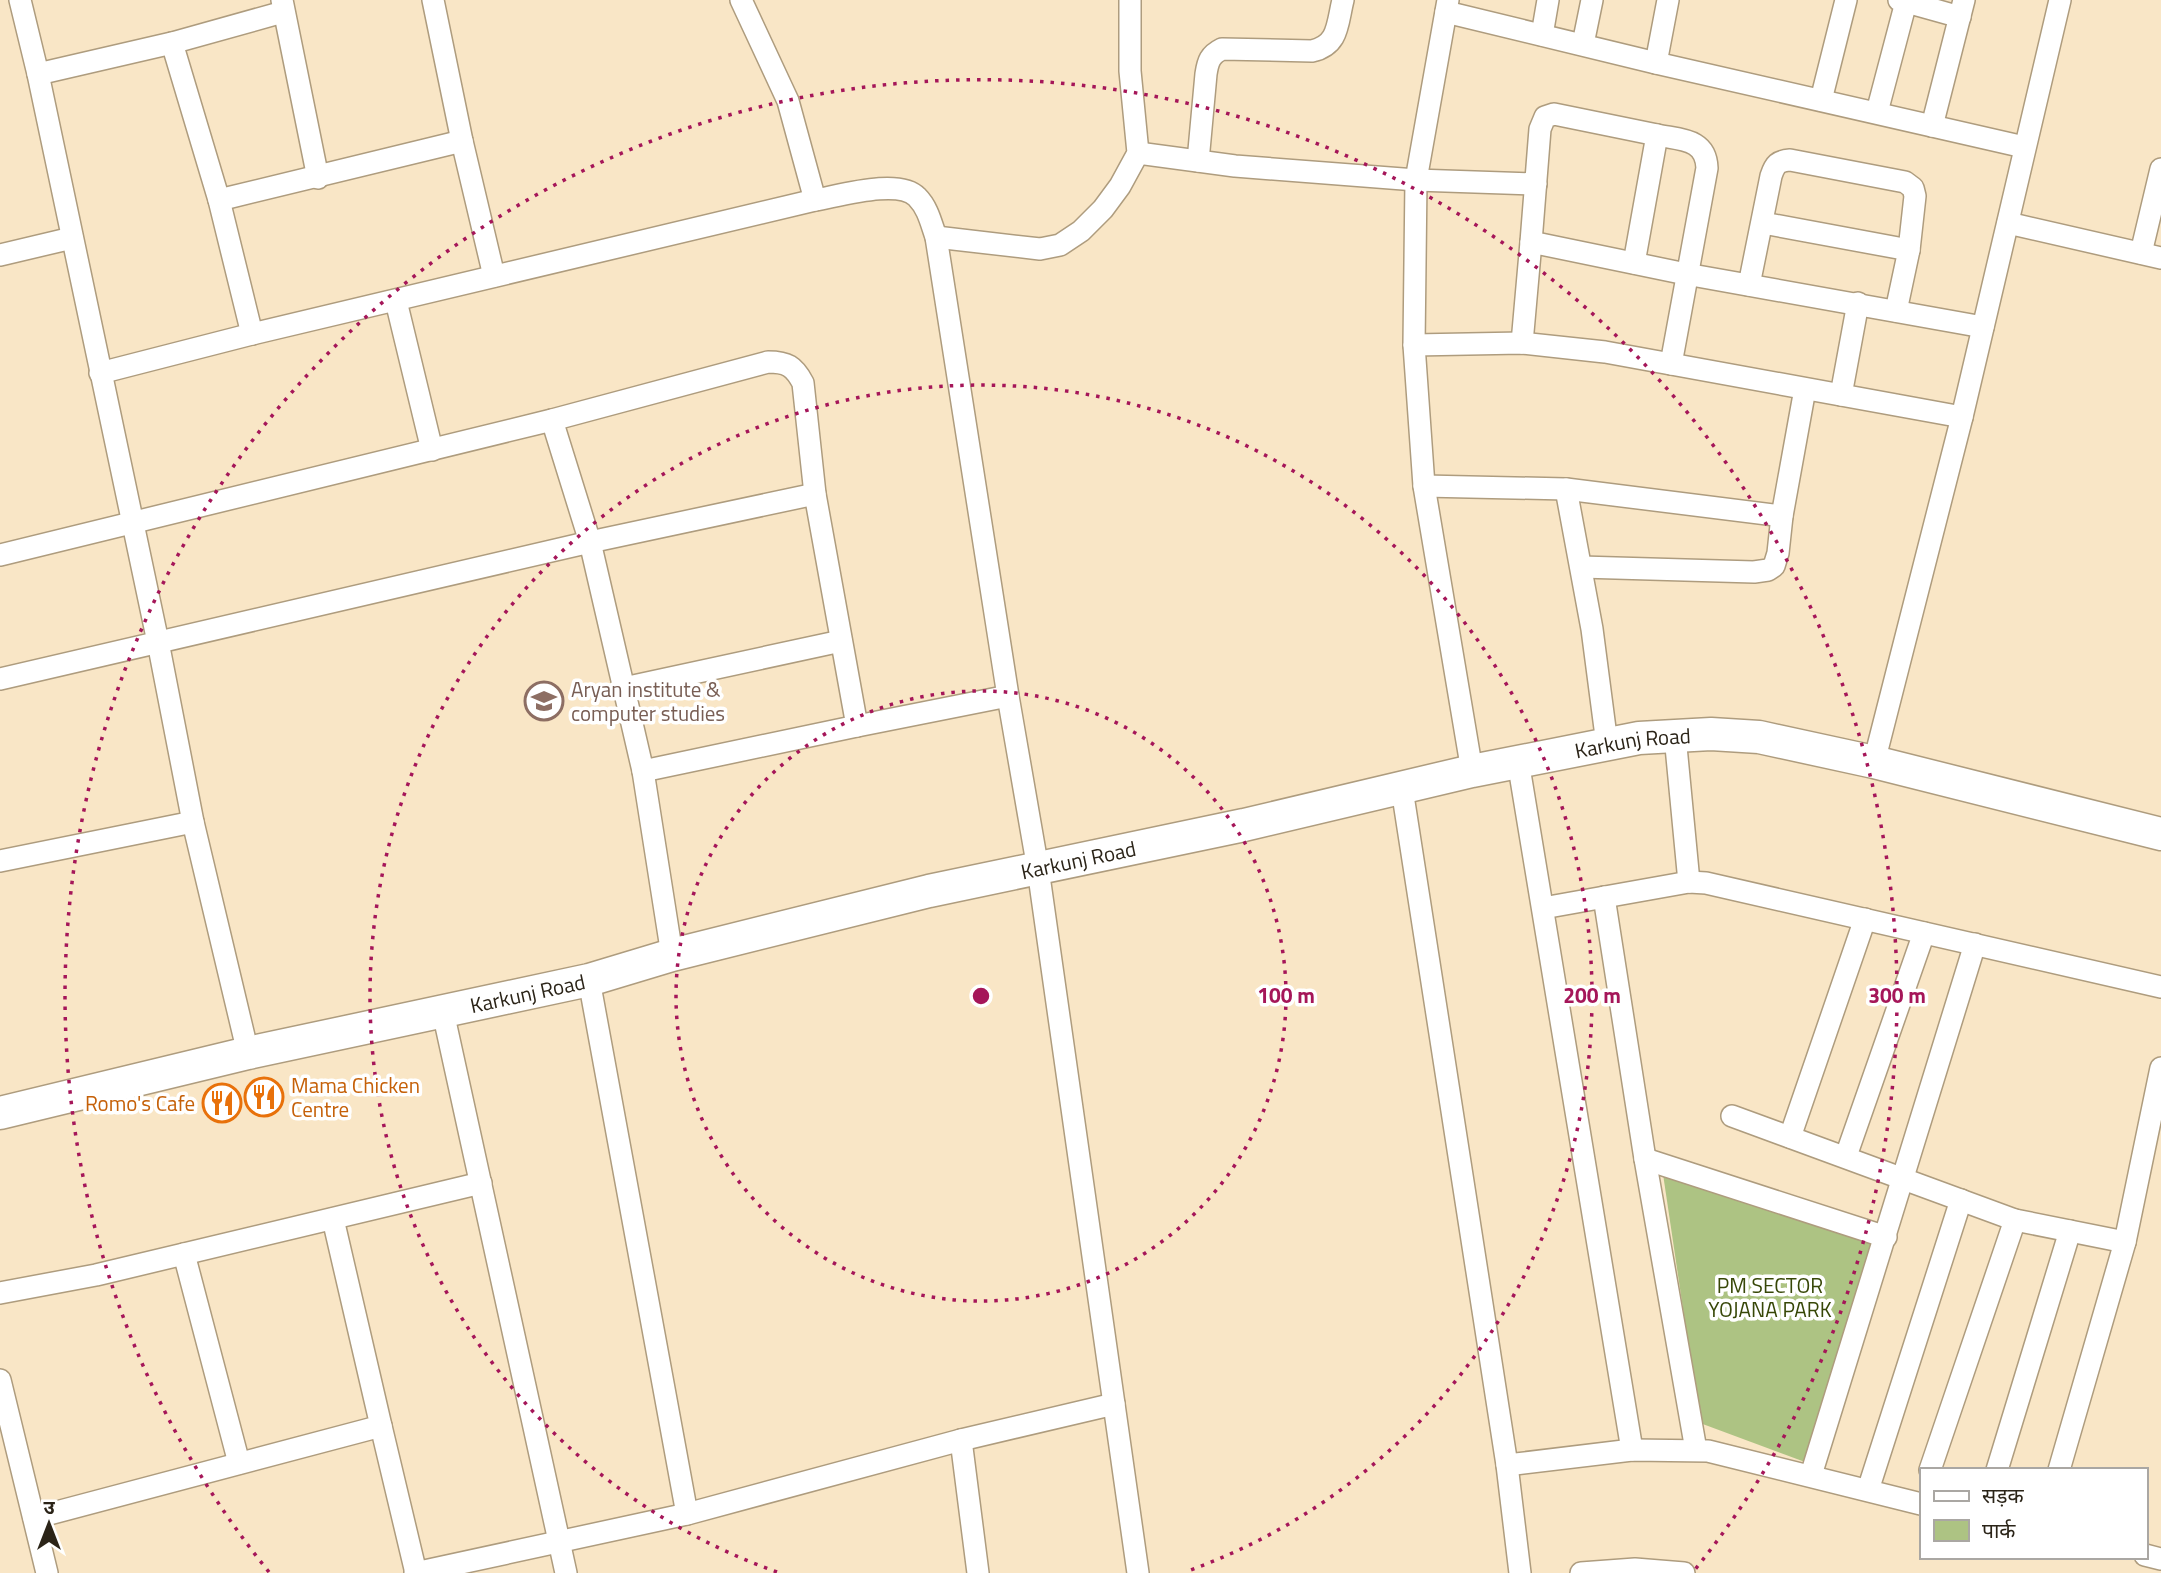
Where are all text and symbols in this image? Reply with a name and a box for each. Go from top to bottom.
place label: Aryan institute & computer studies [571,673,725,729]
school or university icon: Aryan institute & computer studies [523,680,565,722]
street label: Karkunj Road [1572,719,1692,766]
street label: Karkunj Road [1018,832,1139,887]
street label: Karkunj Road [467,965,588,1021]
text: 100 m [1257,979,1315,1011]
text: 200 m [1563,979,1621,1011]
text: 300 m [1868,979,1926,1011]
centre of rings [969,984,993,1008]
place label: Mama Chicken Centre [291,1069,420,1125]
restaurant icon: Mama Chicken Centre [243,1076,285,1118]
restaurant icon: Romo's Cafe [201,1082,243,1124]
place label: Romo's Cafe [85,1087,195,1119]
park label: PM SECTOR YOJANA PARK [1708,1269,1832,1325]
legend [1920,1468,2147,1559]
text: सड़क [1982,1479,2024,1511]
north arrow [14,1489,84,1559]
text: उ [43,1492,55,1521]
text: पार्क [1982,1514,2016,1546]

